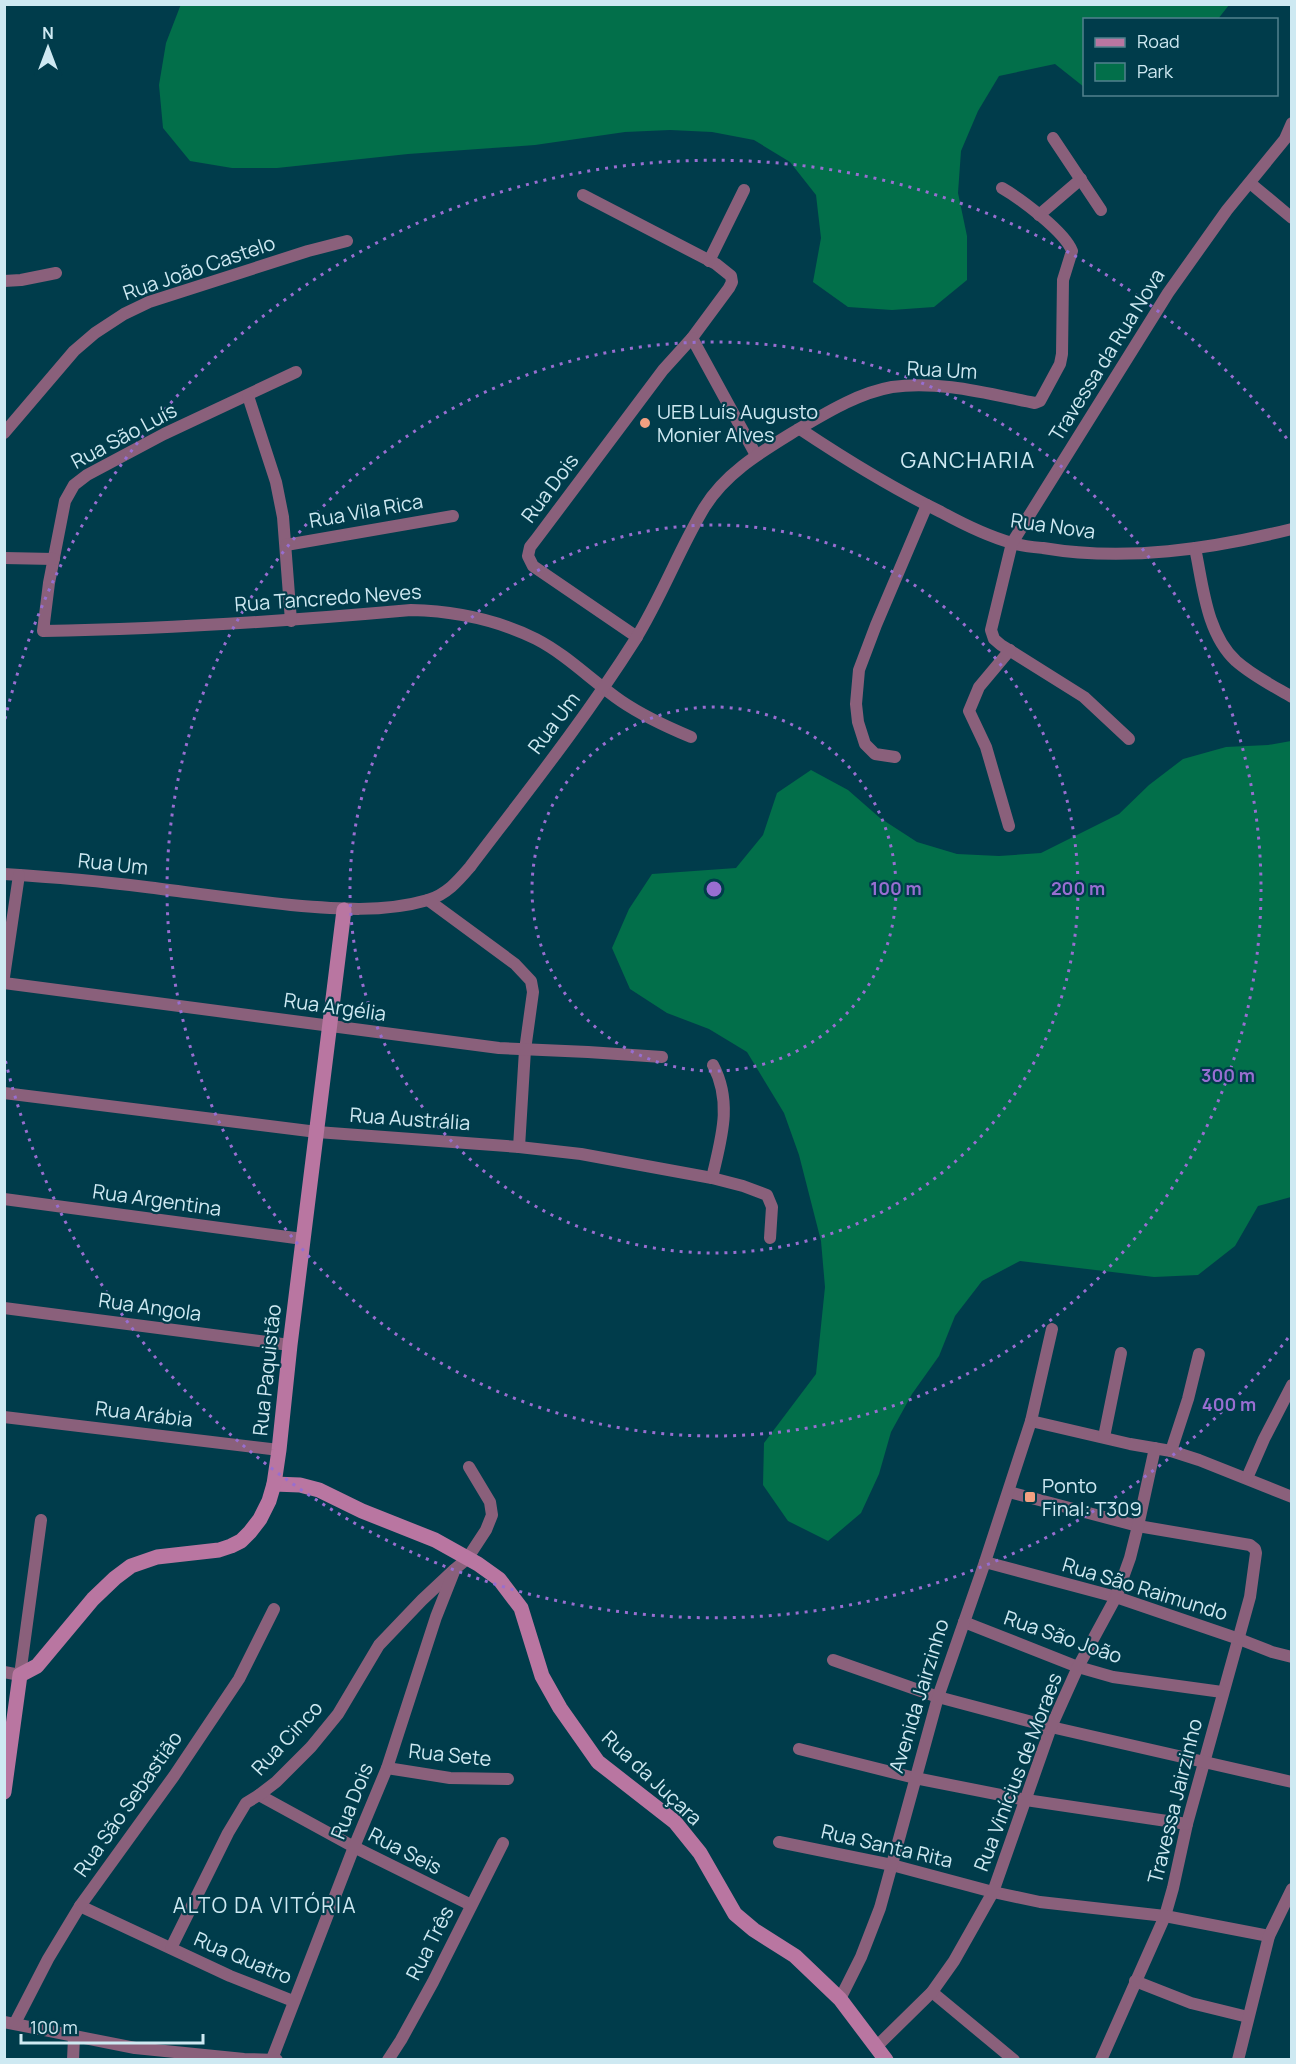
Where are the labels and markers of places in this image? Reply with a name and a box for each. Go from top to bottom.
place label: UEB Luís Augusto Monier Alves [657,398,818,448]
marker: UEB Luís Augusto Monier Alves [638,416,652,430]
centre of rings [704,879,724,899]
place label: Ponto Final: T309 [1042,1472,1142,1522]
marker: Ponto Final: T309 [1023,1490,1037,1504]

